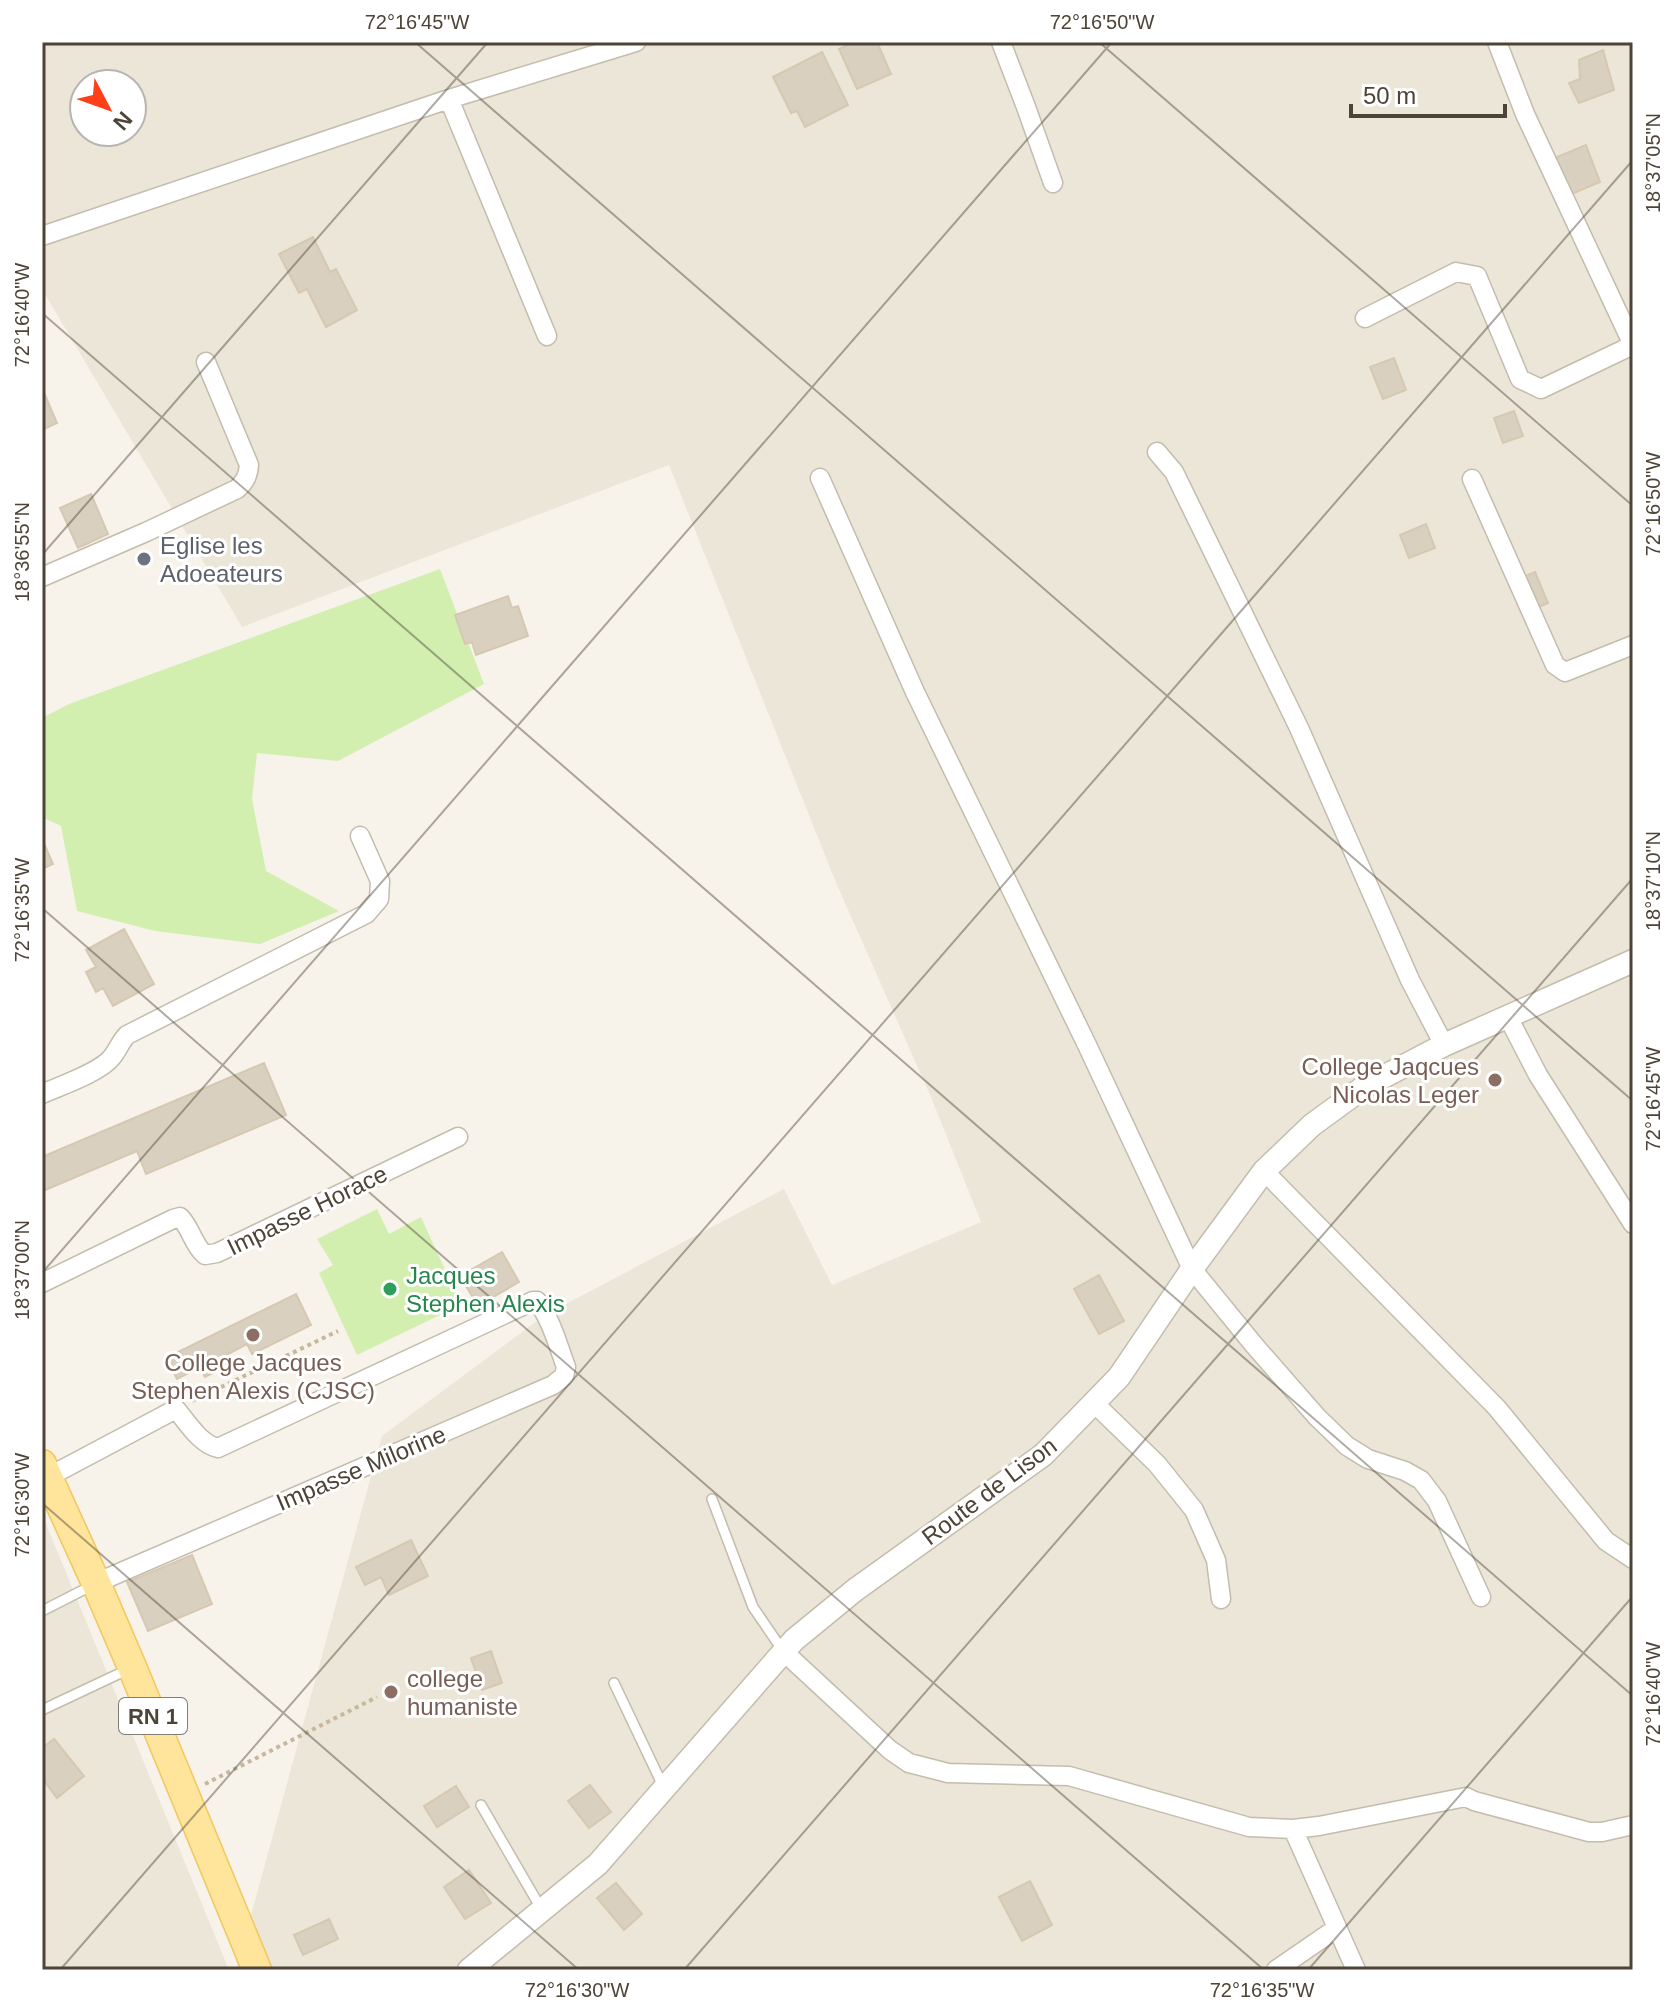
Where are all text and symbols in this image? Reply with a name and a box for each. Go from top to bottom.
text: 72°16'45"W [365,11,469,33]
text: 72°16'50"W [1050,11,1154,33]
north arrow [68,68,148,148]
scale bar [1351,68,1505,118]
text: 50 m [1363,82,1416,109]
text: N [108,107,137,135]
text: 18°37'05"N [1642,113,1664,213]
text: 72°16'40"W [11,263,33,367]
text: 72°16'50"W [1642,452,1664,556]
text: 18°36'55"N [11,502,33,602]
place label: Eglise les Adoeateurs [160,532,283,587]
marker: Eglise les Adoeateurs [135,550,153,568]
text: 18°37'10"N [1642,831,1664,931]
text: 72°16'35"W [11,858,33,962]
text: 72°16'45"W [1642,1047,1664,1151]
place label: College Jaqcues Nicolas Leger [1302,1053,1479,1108]
marker: College Jaqcues Nicolas Leger [1486,1071,1504,1089]
street label: Impasse Horace [223,1160,391,1260]
text: 18°37'00"N [11,1220,33,1320]
place label: Jacques Stephen Alexis [406,1262,565,1317]
marker: Jacques Stephen Alexis [381,1280,399,1298]
marker: College Jacques Stephen Alexis (CJSC) [244,1326,262,1344]
place label: College Jacques Stephen Alexis (CJSC) [131,1349,375,1404]
street label: Impasse Milorine [272,1420,450,1516]
street label: Route de Lison [916,1432,1062,1550]
text: 72°16'30"W [11,1453,33,1557]
text: 72°16'40"W [1642,1642,1664,1746]
place label: college humaniste [407,1665,518,1720]
marker: college humaniste [382,1683,400,1701]
road number: RN 1 [119,1698,187,1734]
text: 72°16'30"W [525,1979,629,2001]
text: 72°16'35"W [1210,1979,1314,2001]

